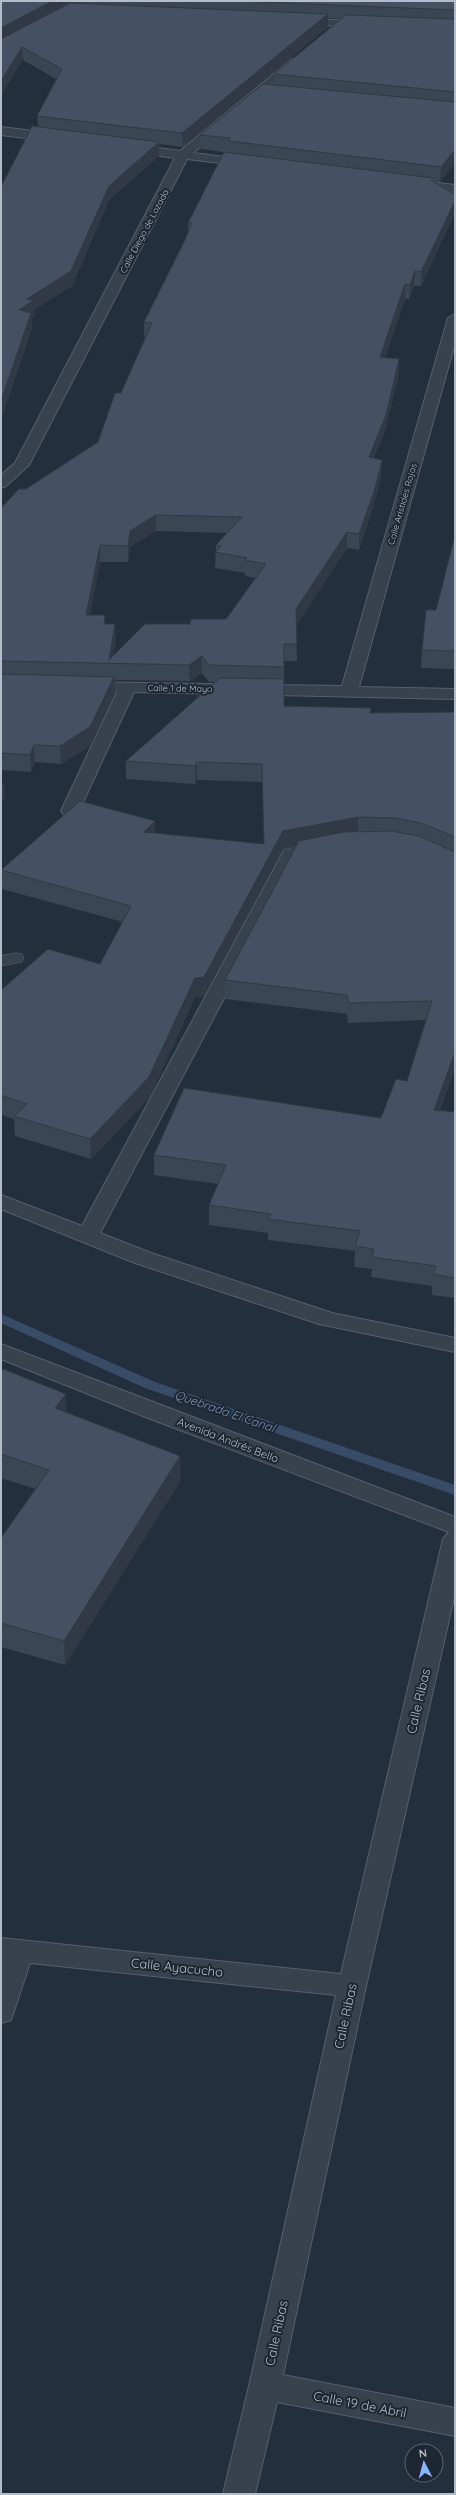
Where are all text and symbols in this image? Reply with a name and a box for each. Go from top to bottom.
street label: Calle Diego de Lozada [117,187,171,275]
street label: Calle Arístides Rojas [385,462,419,546]
street label: Calle 1 de Mayo [147,682,213,694]
water label: Quebrada El Canal [173,1387,278,1436]
street label: Avenida Andrés Bello [175,1414,281,1466]
street label: Calle Ribas [403,1667,433,1735]
street label: Calle Ayacucho [130,1954,224,1980]
street label: Calle Ribas [330,1982,360,2050]
street label: Calle Ribas [261,2299,291,2367]
street label: Calle 19 de Abril [312,2387,408,2421]
north arrow [404,2443,444,2483]
text: N [418,2446,428,2460]

